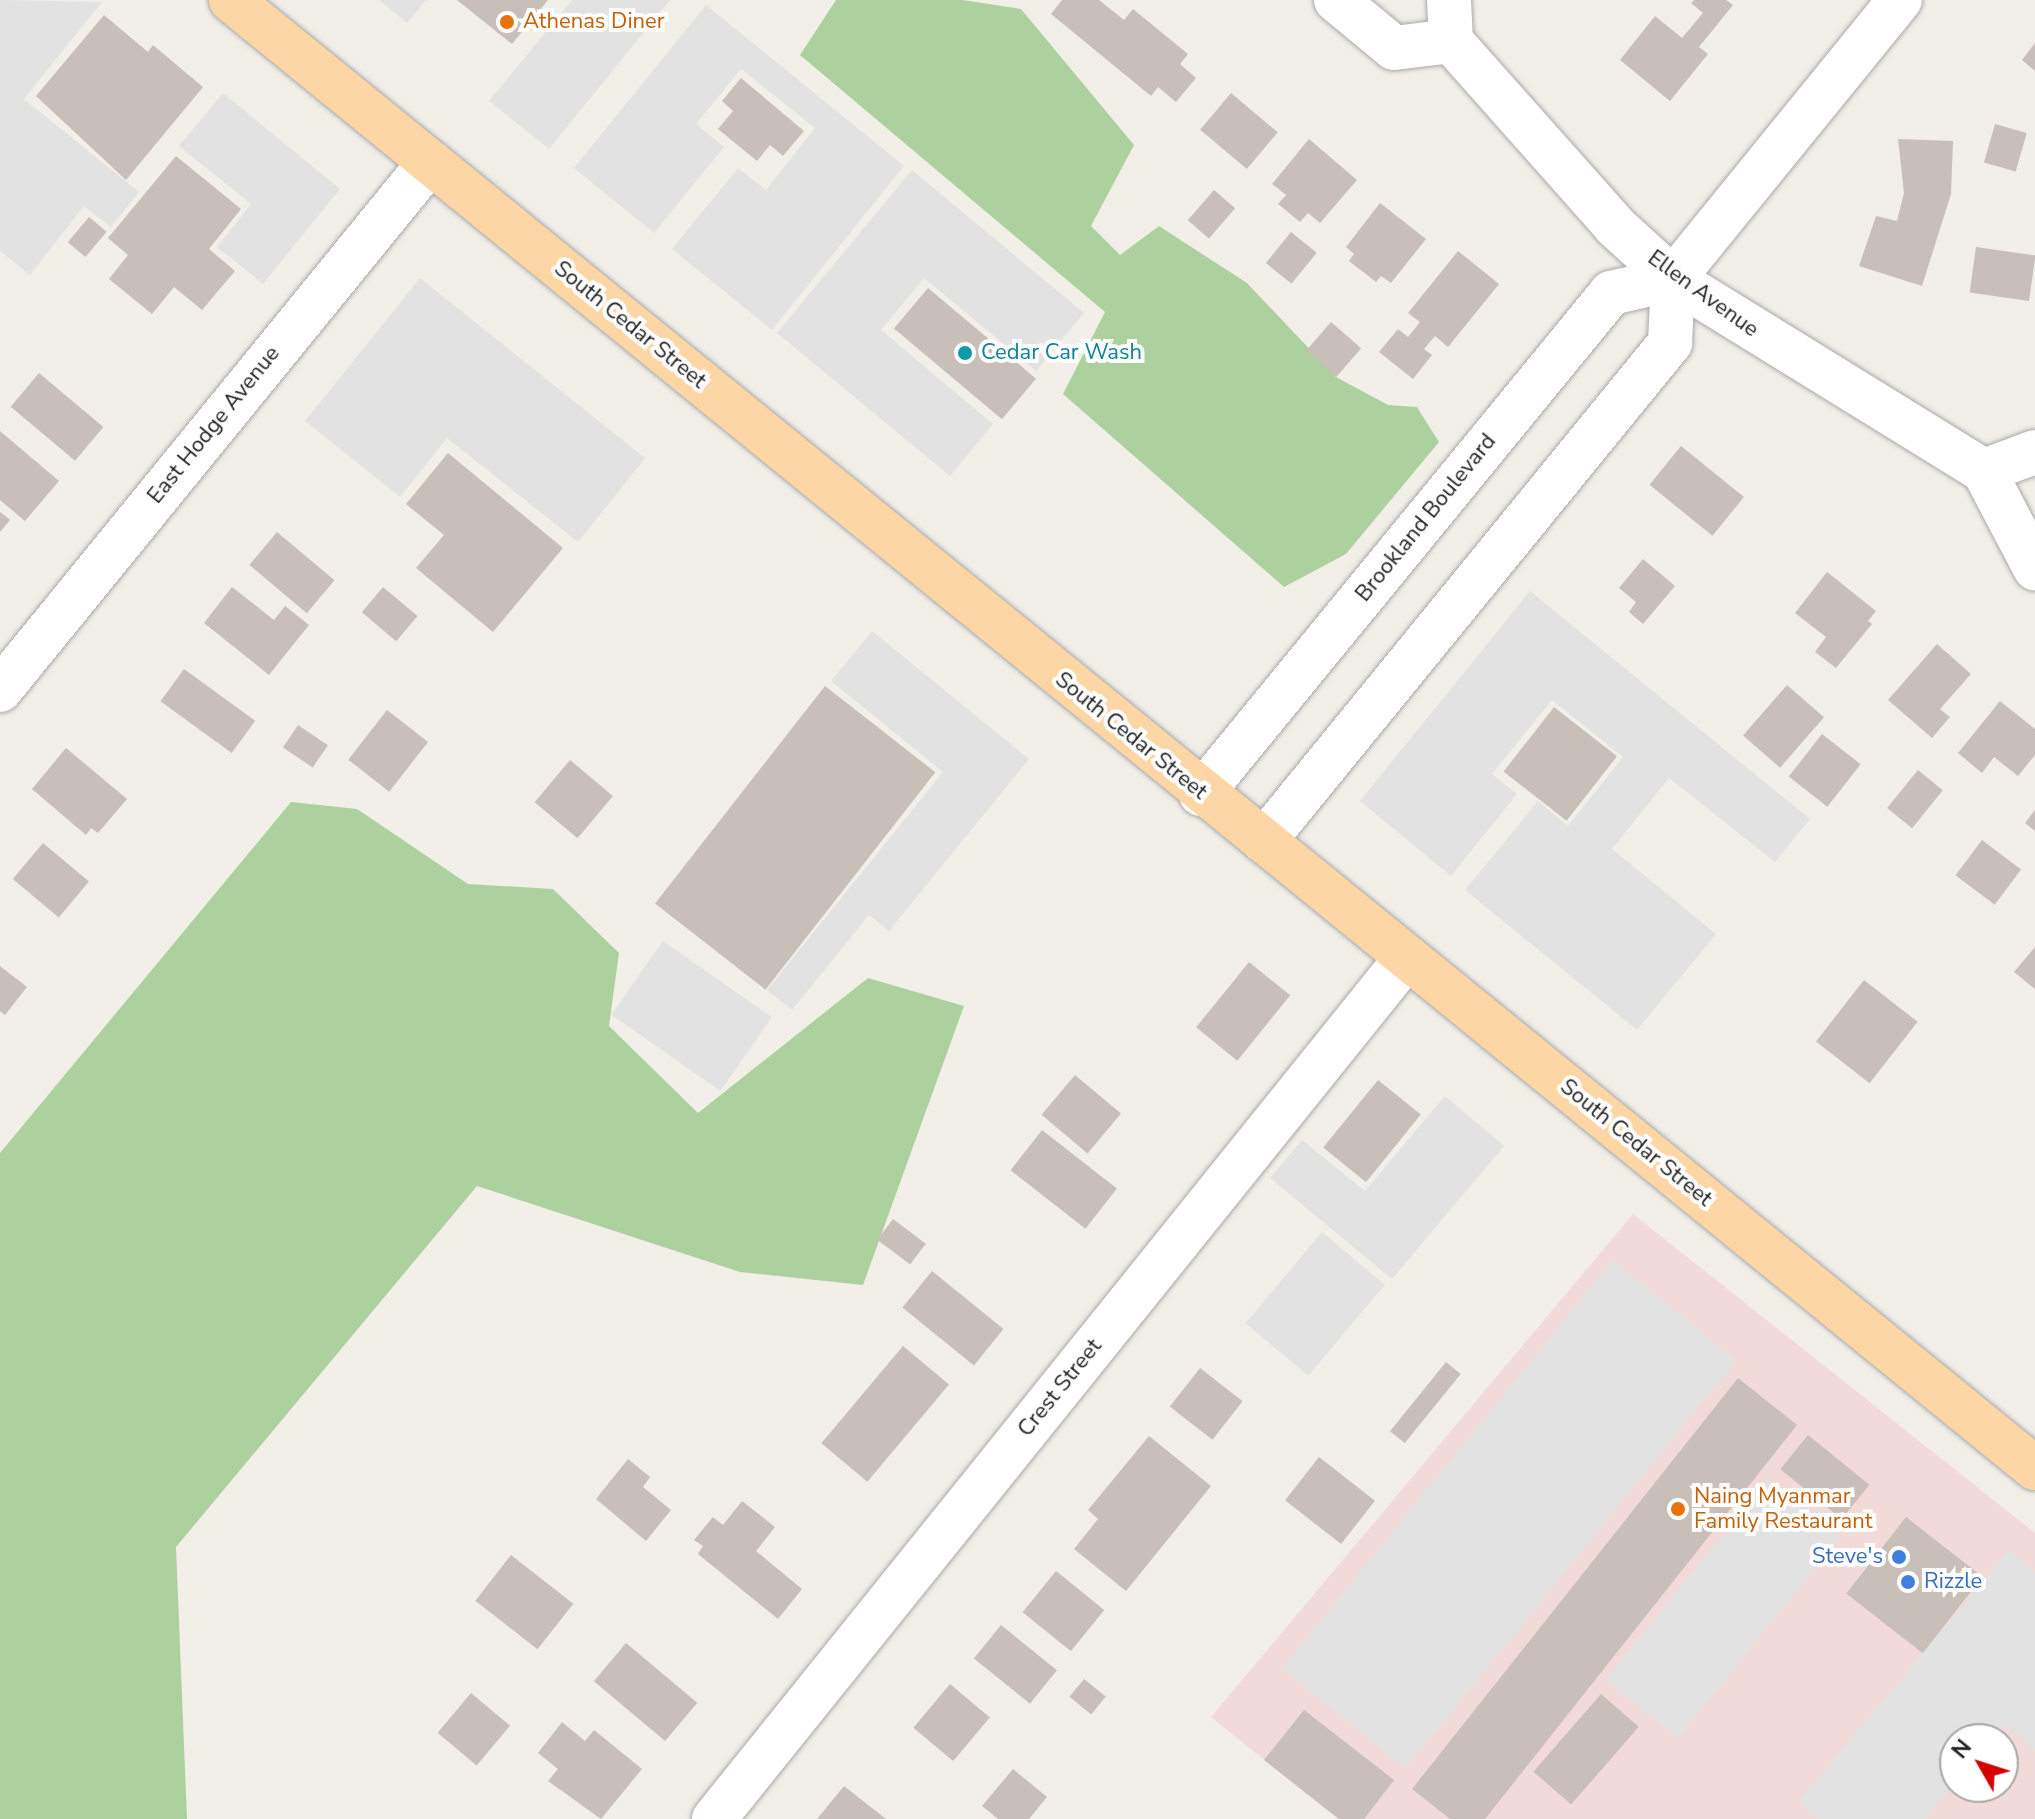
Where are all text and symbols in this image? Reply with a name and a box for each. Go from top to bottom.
place label: Athenas Diner [523,9,665,35]
marker: Athenas Diner [498,13,516,31]
street label: Ellen Avenue [1642,245,1764,343]
street label: South Cedar Street [549,256,711,394]
place label: Cedar Car Wash [981,340,1142,366]
street label: East Hodge Avenue [142,341,286,509]
marker: Cedar Car Wash [956,344,974,362]
street label: Brookland Boulevard [1350,429,1502,607]
street label: South Cedar Street [1050,667,1212,805]
street label: South Cedar Street [1555,1074,1717,1212]
street label: Crest Street [1013,1334,1107,1442]
place label: Naing Myanmar Family Restaurant [1694,1483,1872,1534]
marker: Naing Myanmar Family Restaurant [1669,1500,1687,1518]
place label: Steve's [1812,1544,1883,1570]
marker: Steve's [1890,1548,1908,1566]
place label: Rizzle [1924,1569,1982,1595]
marker: Rizzle [1899,1573,1917,1591]
north arrow [1939,1723,2019,1803]
text: N [1945,1733,1979,1765]

